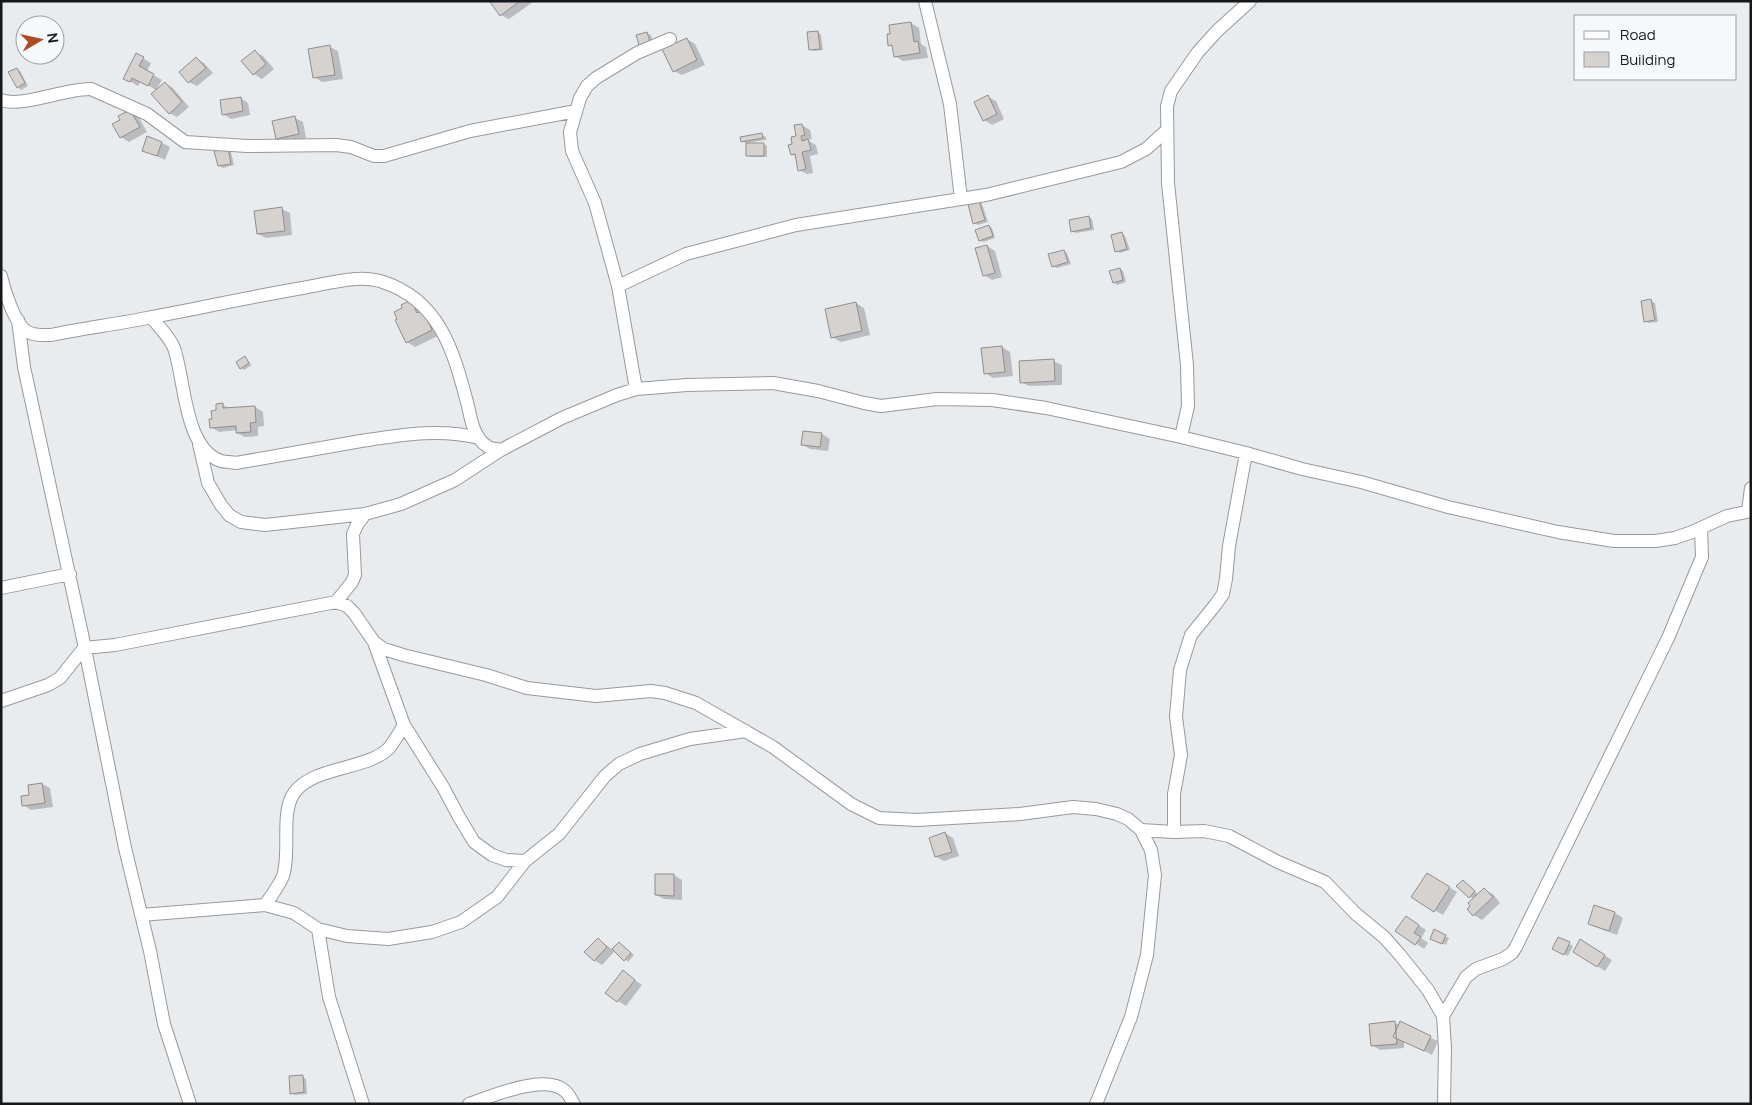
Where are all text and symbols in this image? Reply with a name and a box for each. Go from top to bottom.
north arrow [15,15,65,65]
legend [1574,15,1737,80]
text: Road [1620,24,1656,45]
text: N [43,31,64,44]
text: Building [1620,49,1675,70]

